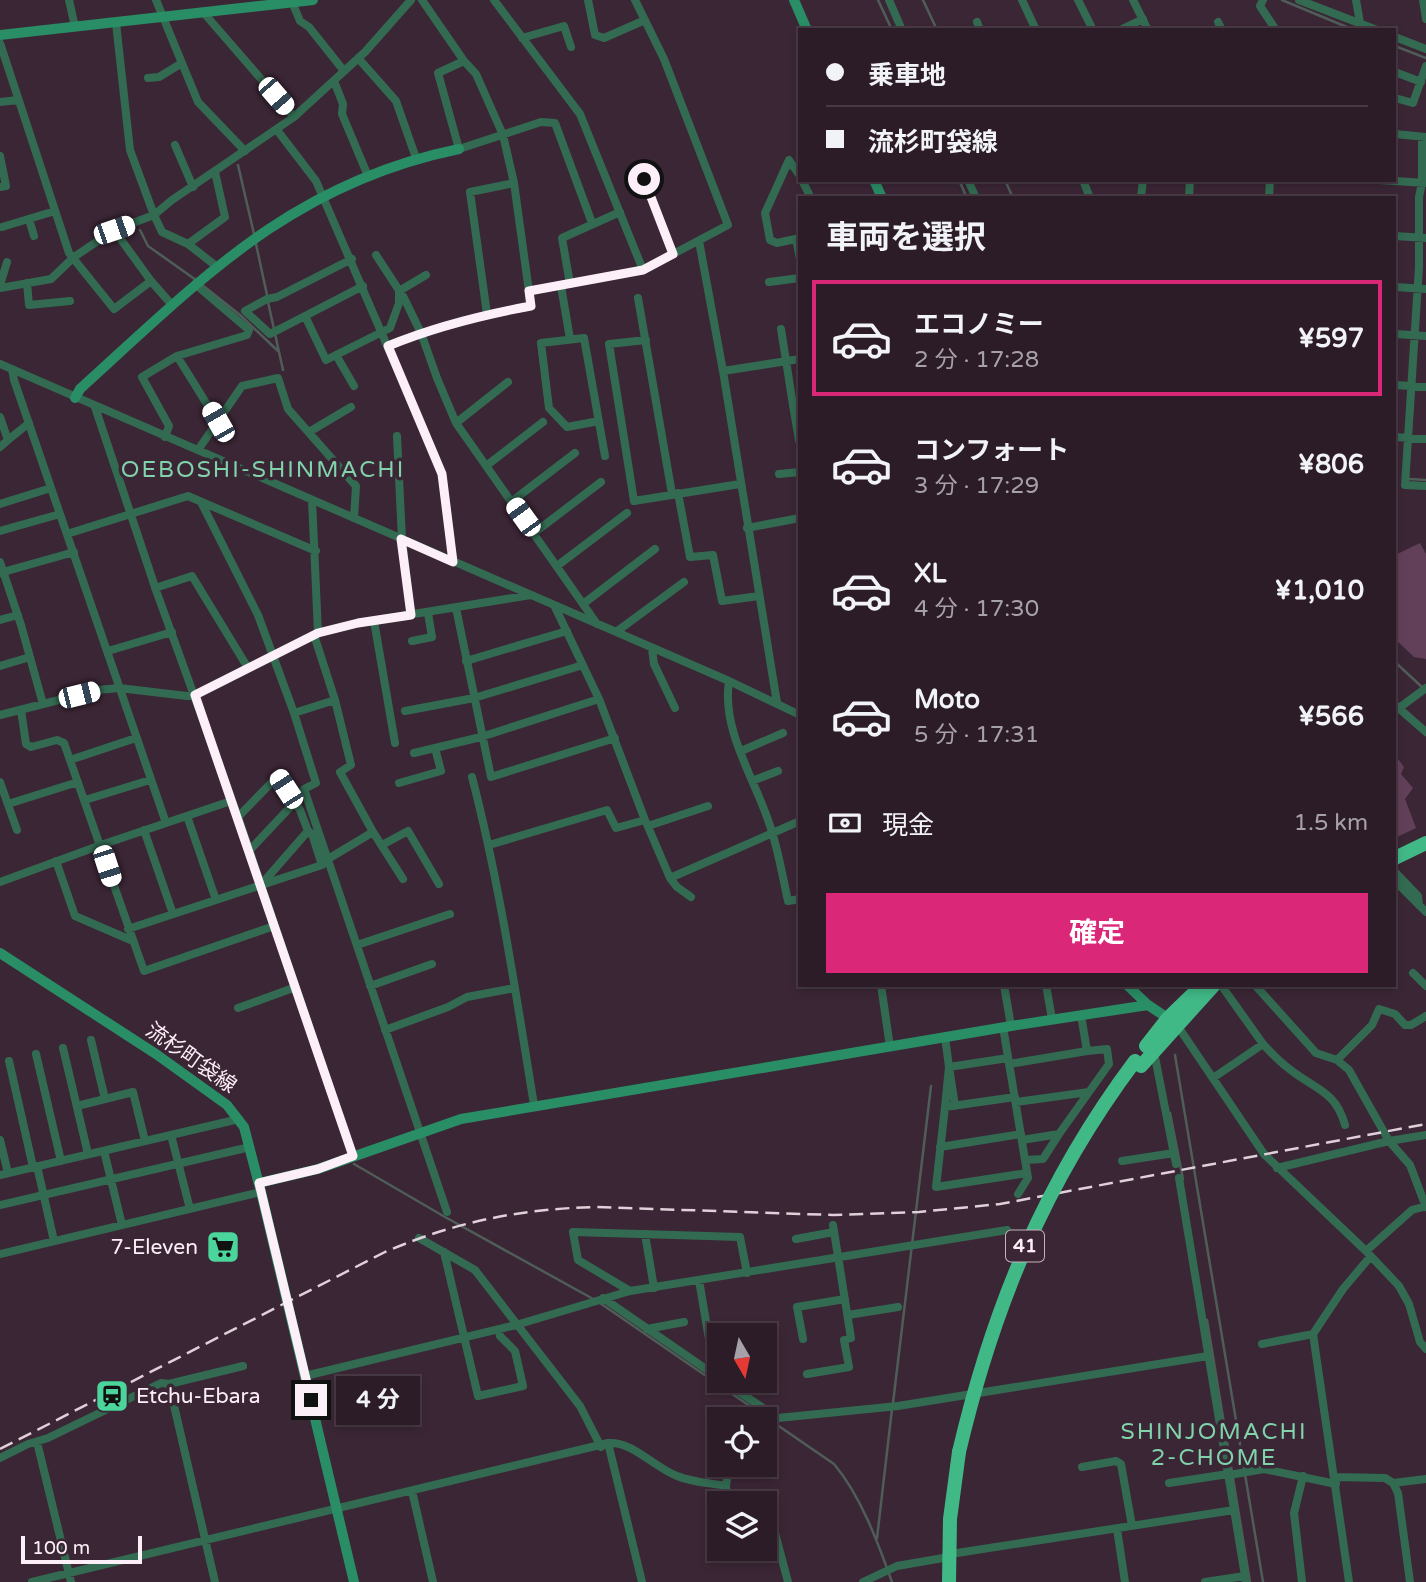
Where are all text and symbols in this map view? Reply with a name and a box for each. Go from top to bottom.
text: 乗車地 [868,60,946,91]
car [255,73,298,119]
text: 流杉町袋線 [868,127,998,158]
route start [628,163,660,195]
car [91,213,138,247]
text: 車両を選択 [826,219,986,257]
icon: car [830,307,893,370]
text: エコノミー [914,309,1044,340]
text: ¥597 [1298,323,1364,354]
text: 2 分 · 17:28 [914,346,1039,374]
car [199,399,238,445]
icon: car [830,433,893,496]
text: コンフォート [914,435,1069,466]
text: ¥806 [1298,449,1364,480]
district label: OEBOSHI-SHINMACHI [121,456,405,484]
text: 3 分 · 17:29 [914,472,1039,500]
car [503,494,544,540]
text: XL [914,558,946,589]
icon: car [830,559,893,622]
text: ¥1,010 [1275,575,1364,606]
text: 4 分 · 17:30 [914,595,1039,623]
car [57,680,102,710]
text: Moto [914,684,980,715]
icon: car [830,685,893,748]
text: ¥566 [1298,701,1364,732]
text: 5 分 · 17:31 [914,721,1039,749]
car [266,766,307,812]
icon: cash [826,804,864,842]
text: 1.5 km [1294,809,1368,837]
text: 現金 [882,810,934,841]
car [91,843,124,889]
button: 確定 [826,893,1368,973]
street label: 流杉町袋線 [141,1018,241,1098]
supermarket icon: 7-Eleven [204,1228,242,1266]
road number: 41 [1006,1230,1044,1262]
place label: 7-Eleven [111,1235,198,1260]
north arrow [707,1323,777,1393]
map controls [707,1323,777,1561]
callout: 4 分 [336,1376,420,1424]
station icon: Etchu-Ebara [93,1377,131,1415]
place label: Etchu-Ebara [136,1384,260,1409]
route end [295,1384,327,1416]
text: 4 分 [356,1386,400,1414]
button: locate [707,1407,777,1477]
district label: SHINJOMACHI 2-CHOME [1121,1418,1307,1472]
button: layers [707,1491,777,1561]
scale bar [21,1533,142,1565]
text: 100 m [32,1537,90,1559]

